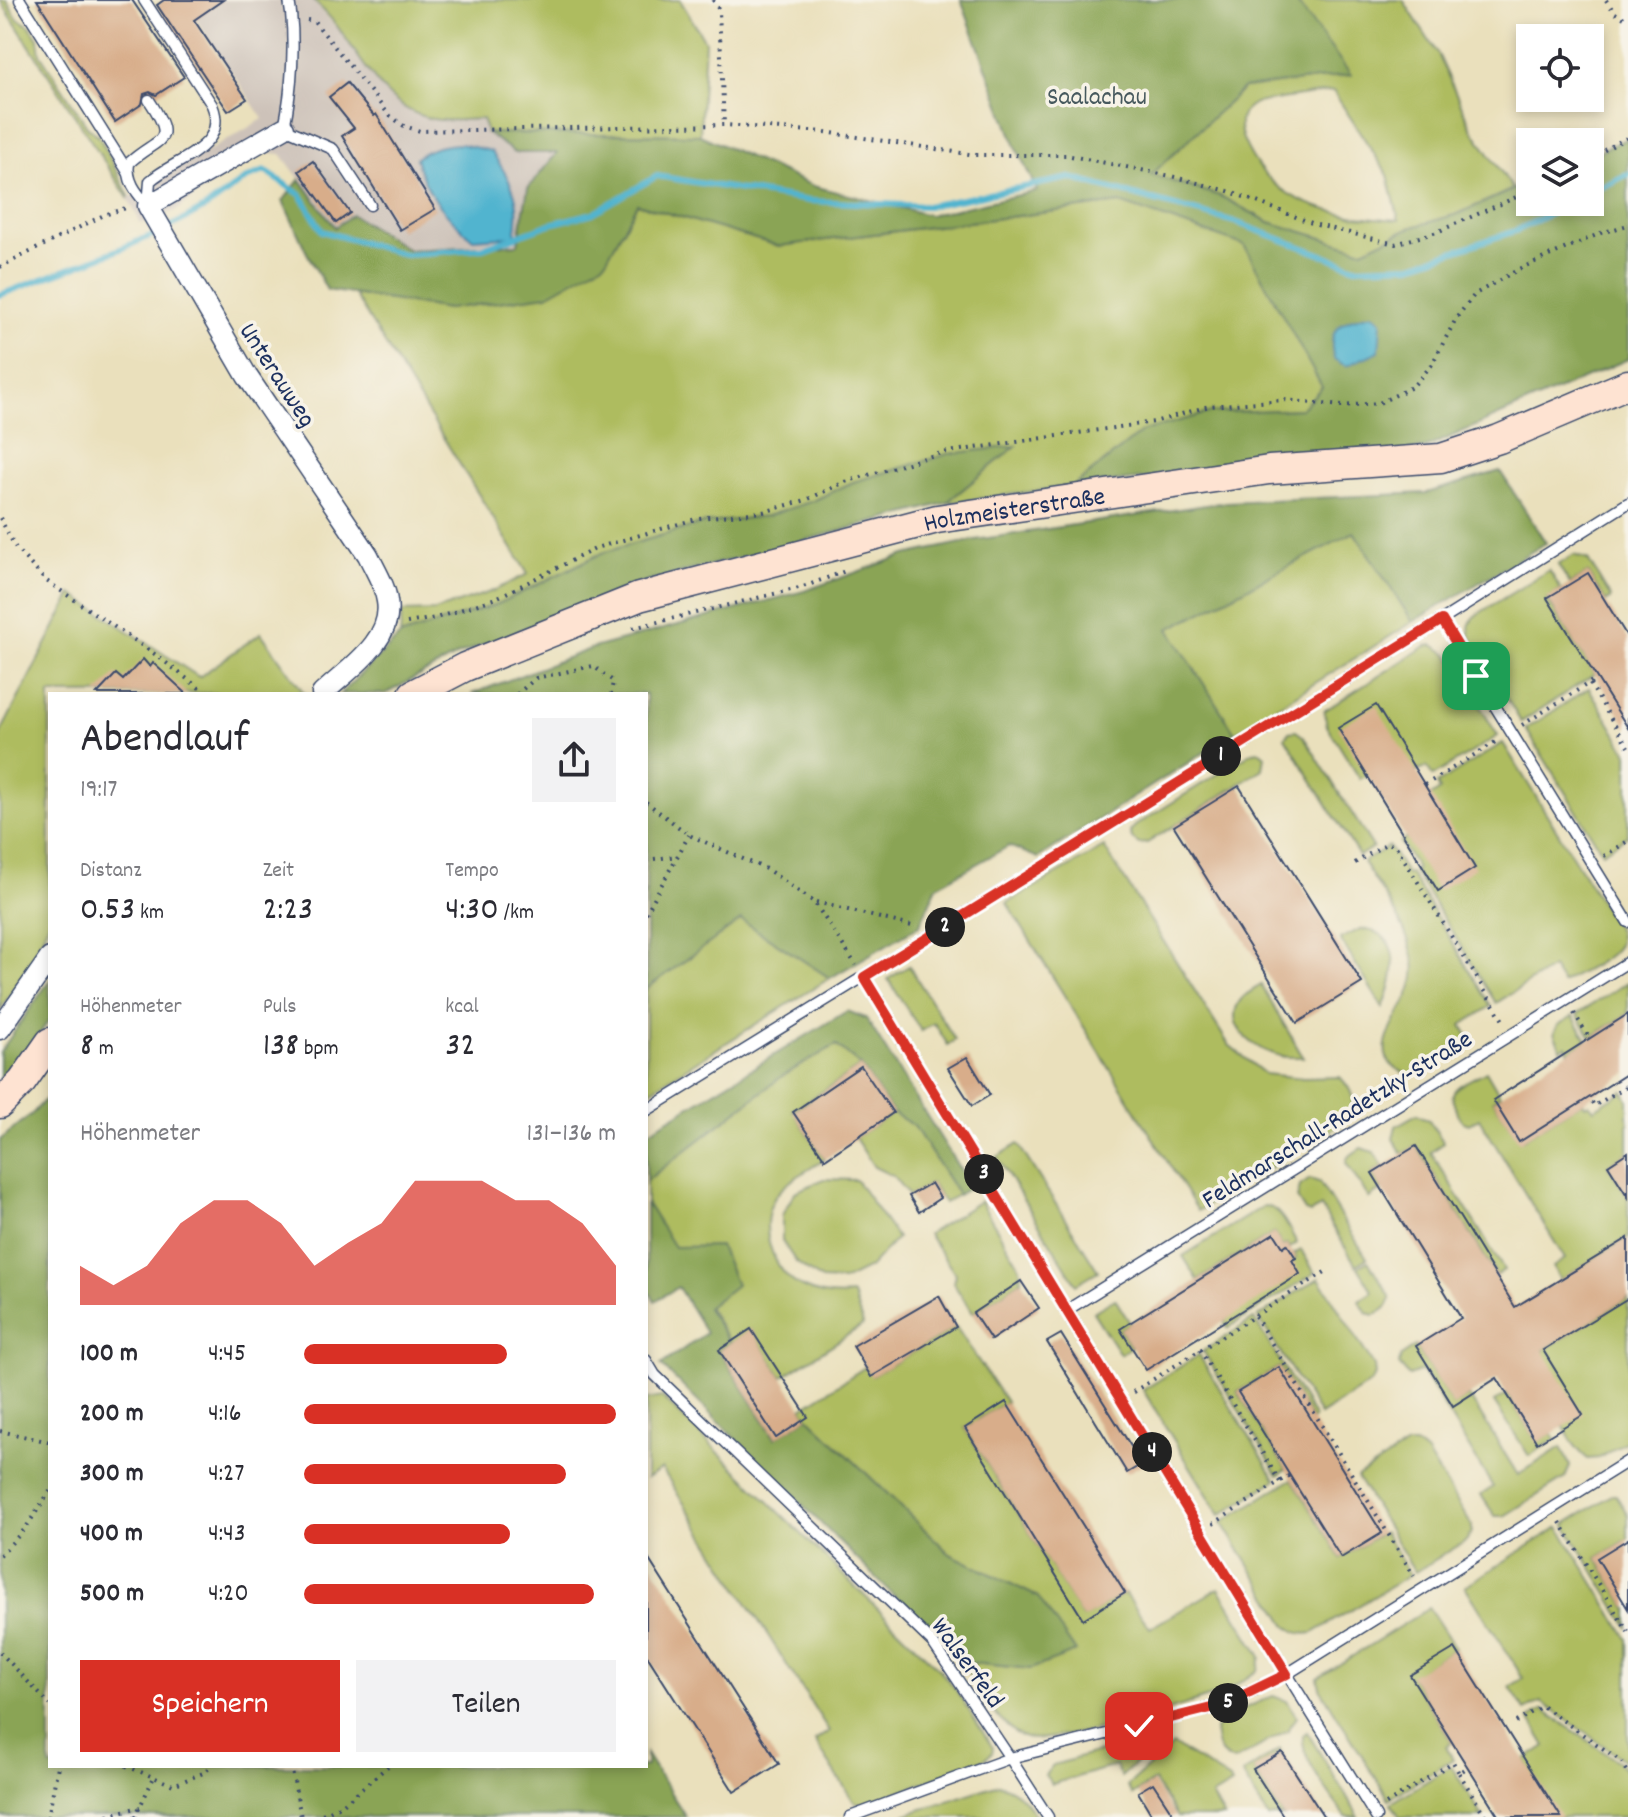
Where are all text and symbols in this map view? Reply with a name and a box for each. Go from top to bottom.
map controls [1516,24,1604,216]
button: locate [1516,24,1604,112]
park label: Saalachau [1047,80,1147,117]
button: layers [1516,128,1604,216]
street label: Unterauweg [228,316,324,436]
street label: Holzmeisterstraße [920,479,1108,544]
pin [1442,642,1510,710]
icon: arrive [1454,654,1498,698]
text: Abendlauf [80,710,249,773]
button: share [532,718,616,802]
pin: 1 [1201,736,1241,776]
text: 1 [1219,740,1223,771]
text: 19:17 [80,772,118,809]
text: Distanz [80,856,142,887]
text: Zeit [263,856,294,887]
text: Tempo [445,856,499,887]
text: 0.53 [80,887,135,936]
text: 2:23 [263,887,313,936]
text: 4:30 [445,887,499,936]
text: km [135,898,164,929]
text: /km [499,898,534,929]
pin: 2 [925,907,965,947]
text: 2 [940,911,950,942]
text: Höhenmeter [80,992,182,1023]
text: Puls [263,992,297,1023]
text: kcal [445,992,479,1023]
street label: Feldmarschall-Radetzky-Straße [1195,1022,1480,1219]
text: 8 [80,1023,94,1072]
text: 138 [263,1023,299,1072]
text: 32 [445,1023,475,1072]
text: m [94,1034,114,1065]
text: bpm [299,1034,339,1065]
text: Höhenmeter [80,1116,200,1153]
text: 131–136 m [526,1116,616,1153]
pin: 3 [964,1154,1004,1194]
text: 3 [979,1158,989,1189]
text: 100 m [80,1336,138,1373]
text: 4:45 [208,1336,246,1373]
text: 200 m [80,1396,144,1433]
text: 4:16 [208,1396,242,1433]
pin: 4 [1132,1432,1172,1472]
text: 4 [1147,1436,1157,1467]
text: 300 m [80,1456,144,1493]
text: 4:27 [208,1456,244,1493]
text: 400 m [80,1516,143,1553]
text: 4:43 [208,1516,245,1553]
text: 500 m [80,1576,144,1613]
text: 4:20 [208,1576,249,1613]
street label: Walserfeld [921,1611,1012,1717]
button: Speichern [80,1660,340,1752]
button: Teilen [356,1660,616,1752]
pin: 5 [1208,1683,1248,1723]
text: 5 [1223,1687,1233,1718]
pin [1105,1692,1173,1760]
icon: check [1117,1704,1161,1748]

